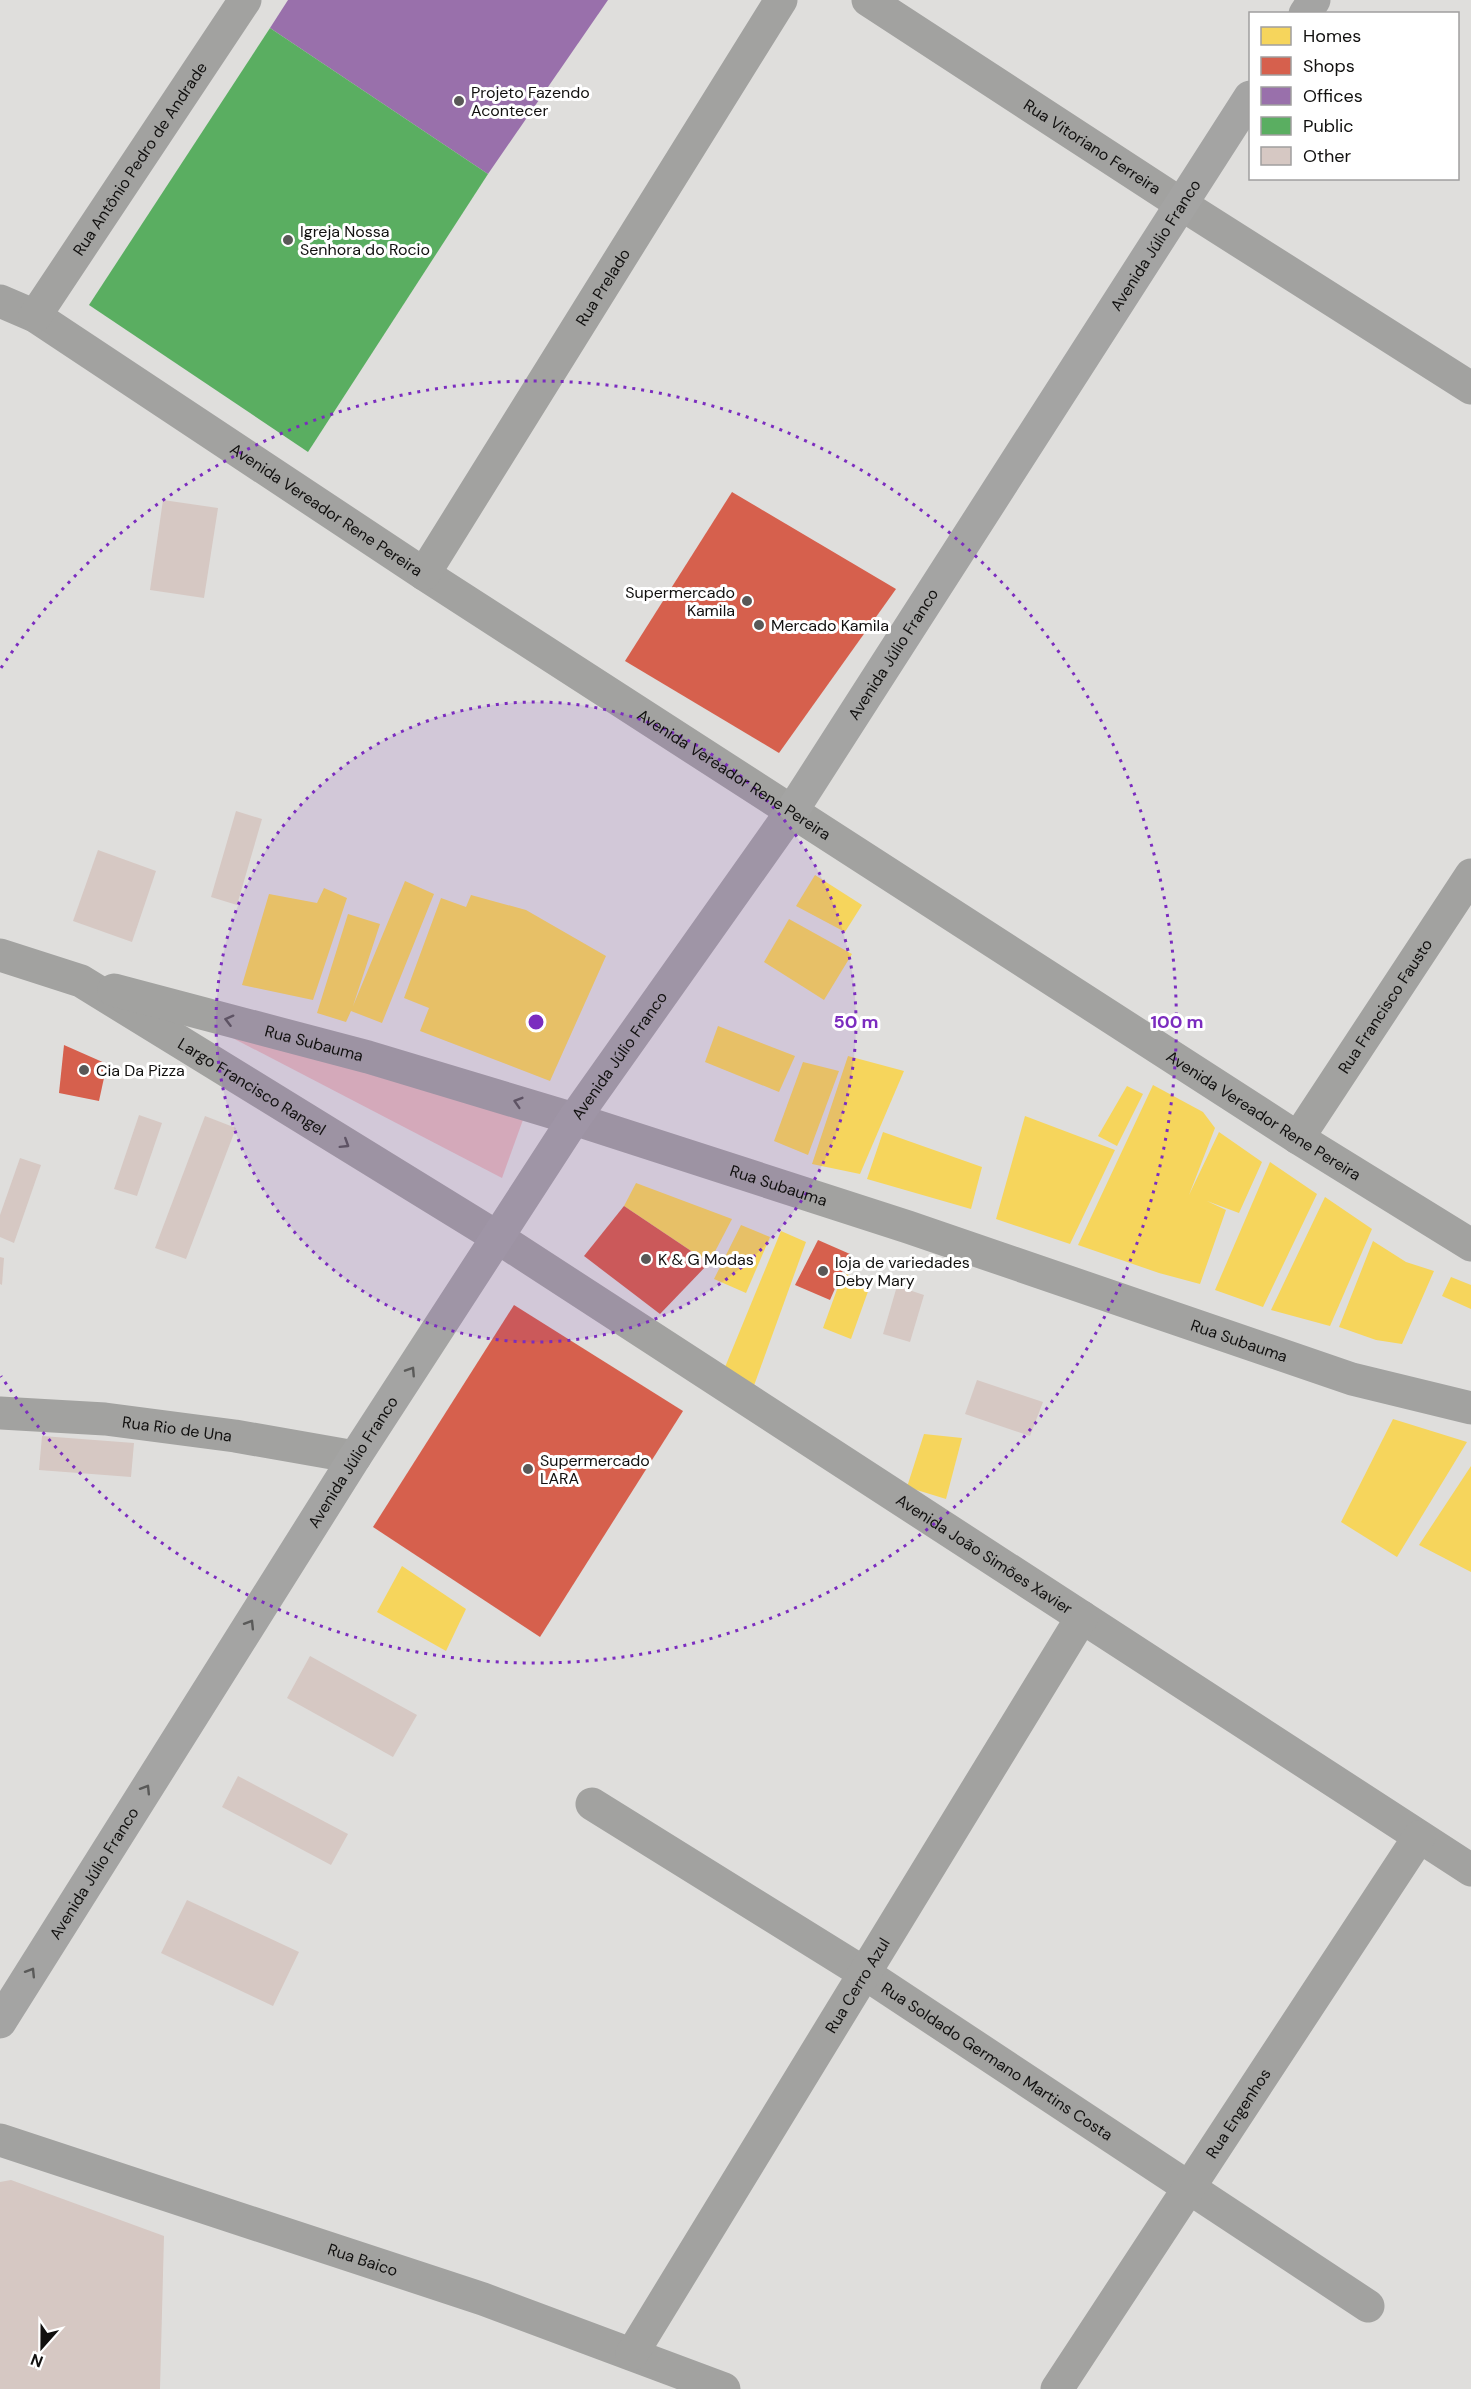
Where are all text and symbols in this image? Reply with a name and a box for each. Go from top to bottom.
legend [1249,12,1459,180]
text: Homes [1303,24,1361,48]
text: Shops [1303,54,1355,78]
street label: Rua Antônio Pedro de Andrade [68,58,212,260]
place label: Projeto Fazendo Acontecer [471,82,590,121]
text: Offices [1303,84,1363,108]
marker: Projeto Fazendo Acontecer [452,94,466,108]
street label: Rua Vitoriano Ferreira [1020,94,1165,199]
text: Public [1303,114,1354,138]
text: Other [1303,144,1352,168]
street label: Avenida Júlio Franco [1106,175,1206,315]
place label: Igreja Nossa Senhora do Rocio [300,221,430,260]
marker: Igreja Nossa Senhora do Rocio [281,233,295,247]
street label: Rua Prelado [571,245,635,330]
street label: Avenida Vereador Rene Pereira [226,438,427,581]
place label: Supermercado Kamila [625,582,735,621]
street label: Avenida Júlio Franco [843,584,943,724]
marker: Supermercado Kamila [740,594,754,608]
place label: Mercado Kamila [771,615,889,636]
marker: Mercado Kamila [752,618,766,632]
street label: Avenida Vereador Rene Pereira [633,704,835,845]
street label: Rua Francisco Fausto [1333,935,1437,1078]
street label: Avenida Júlio Franco [567,987,672,1124]
text: 50 m [833,1010,879,1034]
text: 100 m [1150,1010,1204,1034]
centre of rings [526,1012,546,1032]
one-way arrow [224,1015,235,1027]
street label: Rua Subauma [263,1020,366,1066]
street label: Largo Francisco Rangel [174,1033,330,1140]
street label: Avenida Vereador Rene Pereira [1162,1046,1365,1185]
place label: Cia Da Pizza [96,1060,185,1081]
marker: Cia Da Pizza [77,1063,91,1077]
one-way arrow [513,1097,524,1109]
one-way arrow [339,1136,349,1148]
street label: Rua Subauma [727,1160,830,1211]
place label: K & G Modas [658,1249,754,1270]
marker: K & G Modas [639,1252,653,1266]
place label: loja de variedades Deby Mary [835,1252,970,1291]
marker: loja de variedades Deby Mary [816,1264,830,1278]
street label: Rua Subauma [1188,1315,1290,1367]
one-way arrow [403,1367,415,1377]
street label: Avenida Júlio Franco [303,1392,403,1532]
street label: Rua Rio de Una [121,1411,233,1447]
place label: Supermercado LARA [540,1450,650,1489]
marker: Supermercado LARA [521,1462,535,1476]
street label: Avenida João Simões Xavier [892,1489,1077,1619]
one-way arrow [242,1620,254,1630]
one-way arrow [139,1785,150,1796]
street label: Avenida Júlio Franco [45,1803,144,1943]
street label: Rua Cerro Azul [820,1934,895,2037]
one-way arrow [24,1968,36,1978]
street label: Rua Soldado Germano Martins Costa [877,1977,1117,2146]
street label: Rua Engenhos [1201,2064,1276,2162]
street label: Rua Baico [325,2239,400,2281]
north arrow [12,2317,72,2377]
text: N [28,2349,46,2372]

